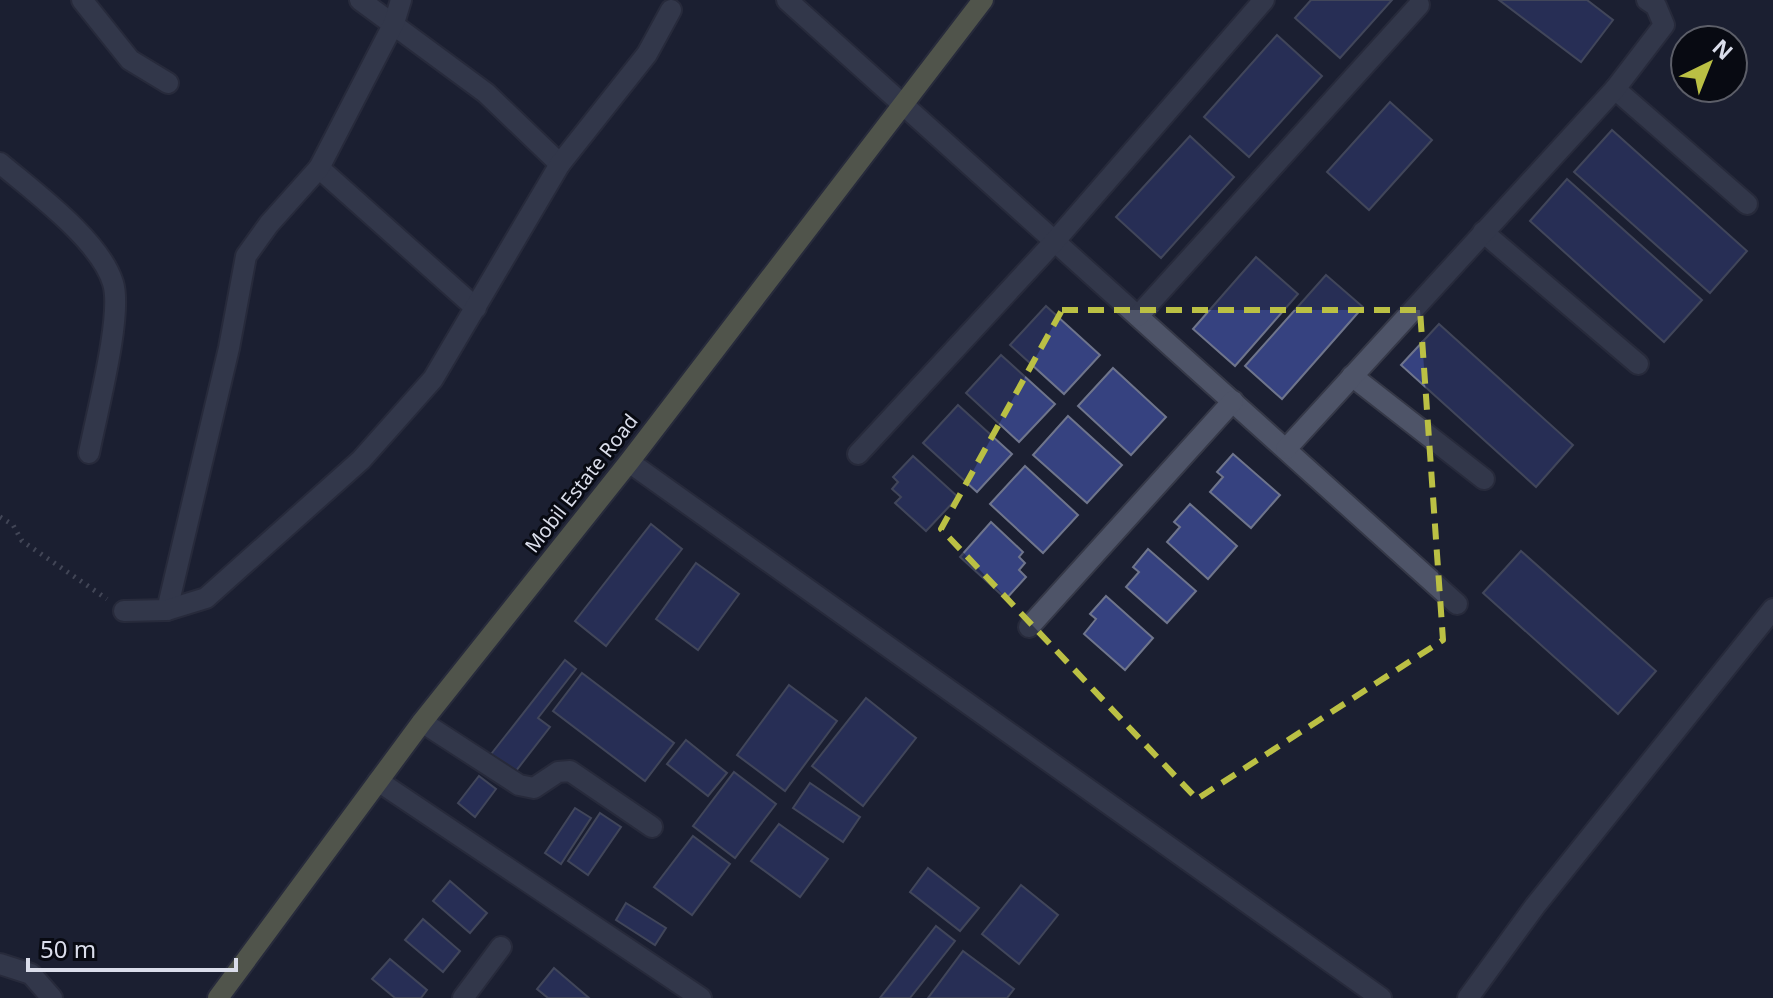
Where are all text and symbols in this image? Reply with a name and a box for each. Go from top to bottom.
north arrow [1669,24,1749,104]
text: N [1707,32,1740,66]
street label: Mobil Estate Road [518,408,644,558]
scale bar [28,922,236,972]
text: 50 m [40,932,96,965]

